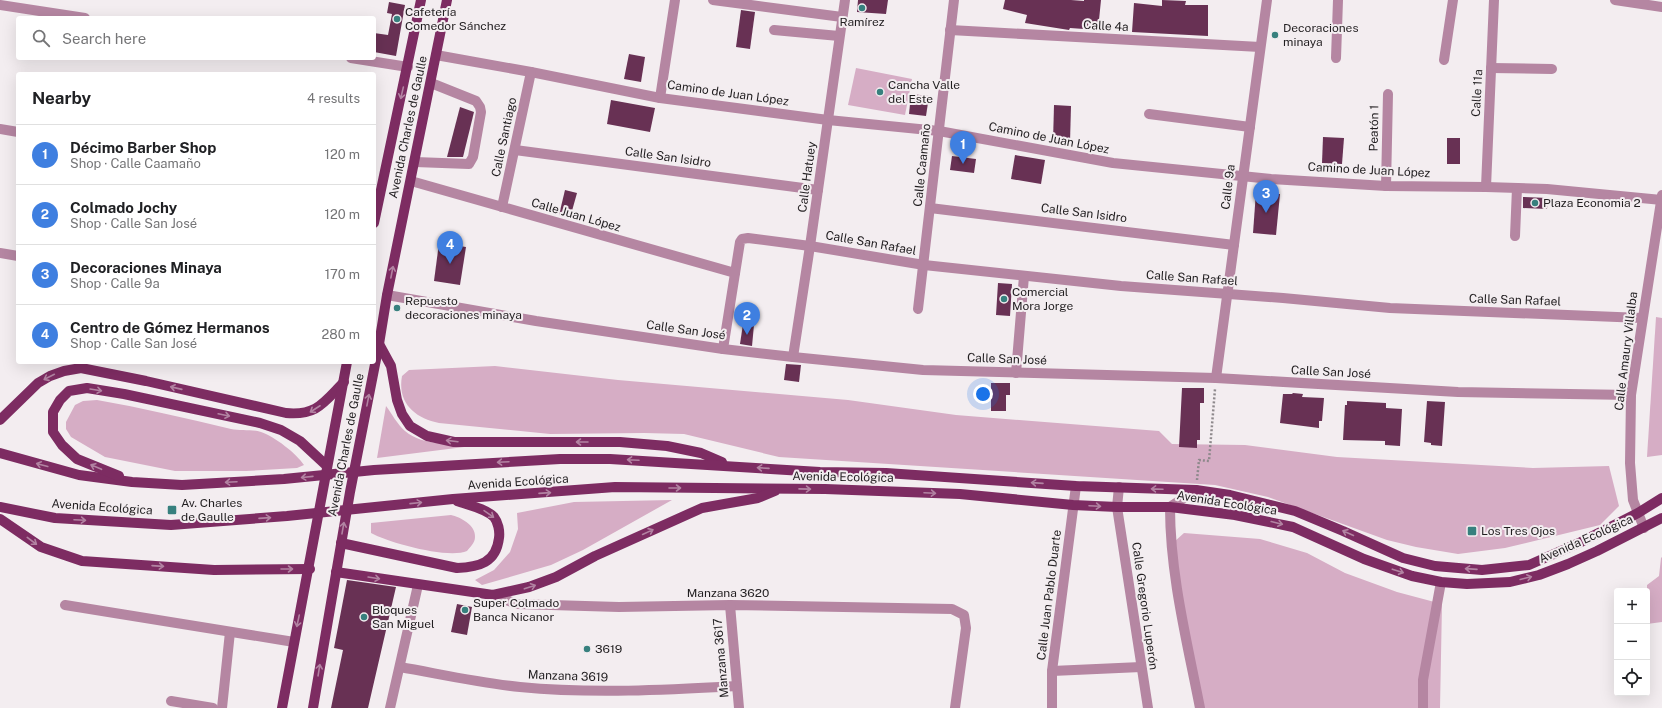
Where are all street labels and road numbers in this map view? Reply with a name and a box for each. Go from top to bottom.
street label: Calle 4a [1083,18,1129,34]
street label: Avenida Charles de Gaulle [386,54,430,200]
street label: Calle 11a [1469,69,1485,117]
street label: Camino de Juan López [666,78,790,108]
street label: Calle Santiago [489,96,519,178]
street label: Peatón 1 [1367,105,1381,151]
street label: Camino de Juan López [987,119,1111,157]
street label: Calle Caamaño [911,123,933,207]
street label: Calle Hatuey [795,140,819,213]
street label: Calle San Isidro [624,144,712,170]
street label: Camino de Juan López [1307,160,1431,180]
street label: Calle 9a [1218,164,1238,210]
street label: Calle Juan López [530,196,623,235]
street label: Calle San Isidro [1040,201,1128,225]
street label: Calle San Rafael [824,228,918,258]
street label: Calle San Rafael [1146,268,1239,288]
street label: Calle San Rafael [1469,291,1562,309]
street label: Calle Amaury Villalba [1612,291,1640,411]
street label: Calle San José [645,318,727,343]
street label: Calle San José [967,351,1047,367]
street label: Calle San José [1291,363,1372,381]
street label: Avenida Charles de Gaulle [325,372,367,518]
street label: Avenida Ecológica [792,469,894,485]
street label: Avenida Ecológica [467,471,569,493]
street label: Avenida Ecológica [1176,488,1278,518]
street label: Avenida Ecológica [51,496,153,518]
street label: Avenida Ecológica [1537,512,1635,566]
street label: Calle Juan Pablo Duarte [1034,529,1064,661]
street label: Calle Gregorio Luperón [1129,541,1161,671]
street label: Manzana 3620 [687,586,769,600]
street label: Manzana 3617 [711,617,731,699]
street label: Manzana 3619 [528,668,608,684]

